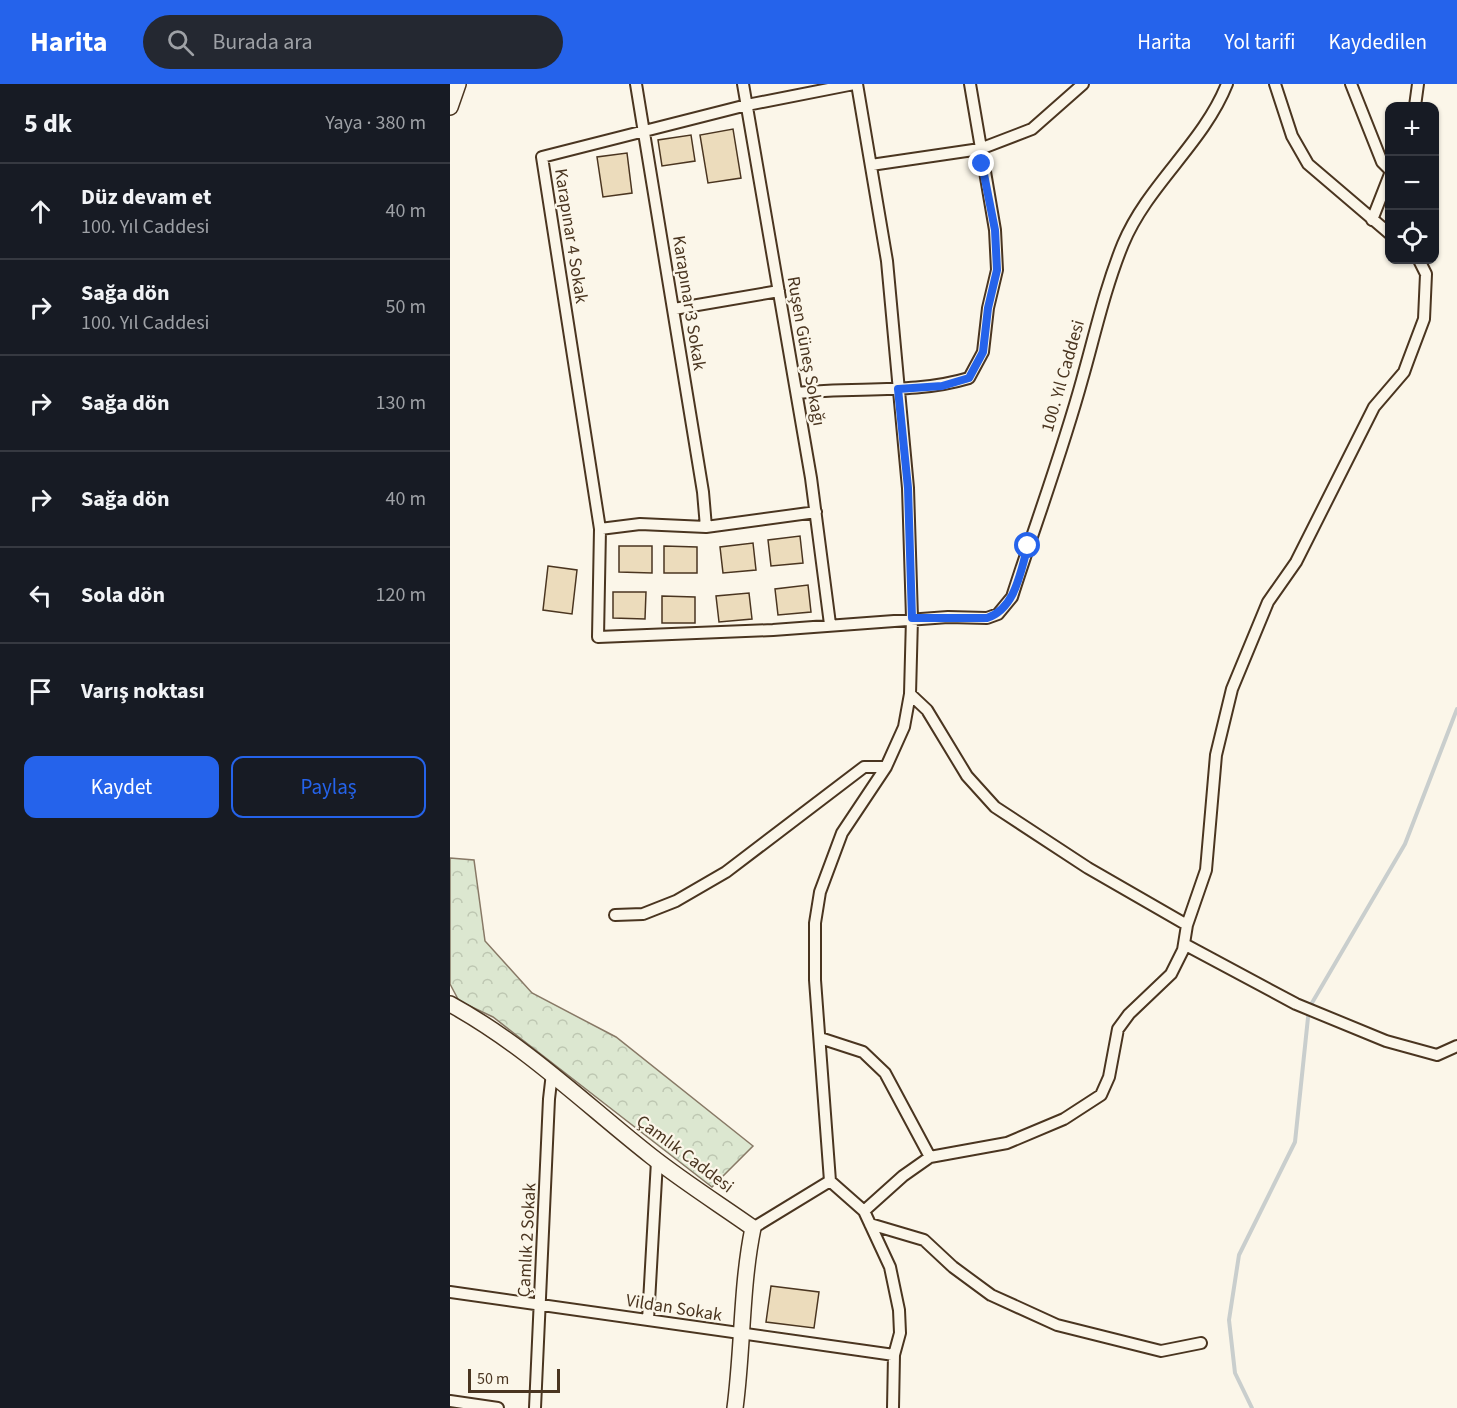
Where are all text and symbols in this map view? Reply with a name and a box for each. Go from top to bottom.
search box [143,15,563,69]
text: Harita [30,22,107,62]
icon: search [164,26,197,59]
text: Burada ara [212,26,313,58]
text: Harita [1137,27,1191,57]
text: Yol tarifi [1224,27,1295,57]
text: Kaydedilen [1328,27,1427,57]
map controls [1385,102,1439,264]
button: + [1385,102,1439,156]
text: 5 dk [24,105,72,142]
text: Yaya · 380 m [325,109,426,137]
route end [968,150,994,176]
button: − [1385,156,1439,210]
street label: Karapınar 4 Sokak [548,167,594,305]
text: Düz devam et [81,181,211,213]
icon: ahead [24,195,57,228]
text: 40 m [386,197,426,225]
button: locate [1385,210,1439,264]
text: 100. Yıl Caddesi [81,213,209,241]
street label: Karapınar 3 Sokak [666,234,712,372]
street label: Ruşen Güneş Sokağı [781,274,831,428]
text: Sağa dön [81,277,170,309]
icon: right [24,291,57,324]
text: 50 m [386,293,426,321]
text: 100. Yıl Caddesi [81,309,209,337]
street label: 100. Yıl Caddesi [1035,317,1091,435]
icon: right [24,387,57,420]
text: Sağa dön [81,387,170,419]
text: 130 m [376,389,426,417]
icon: right [24,483,57,516]
text: Sağa dön [81,483,170,515]
text: 40 m [386,485,426,513]
route start [1014,532,1040,558]
icon: left [24,579,57,612]
text: Sola dön [81,579,165,611]
text: 120 m [376,581,426,609]
icon: arrive [24,675,57,708]
text: Varış noktası [81,675,205,707]
button: Kaydet [24,756,219,818]
button: Paylaş [231,756,426,818]
street label: Çamlık Caddesi [631,1109,739,1199]
street label: Çamlık 2 Sokak [512,1182,542,1298]
street label: Vildan Sokak [624,1288,724,1328]
scale bar [468,1366,560,1394]
text: 50 m [477,1368,509,1390]

